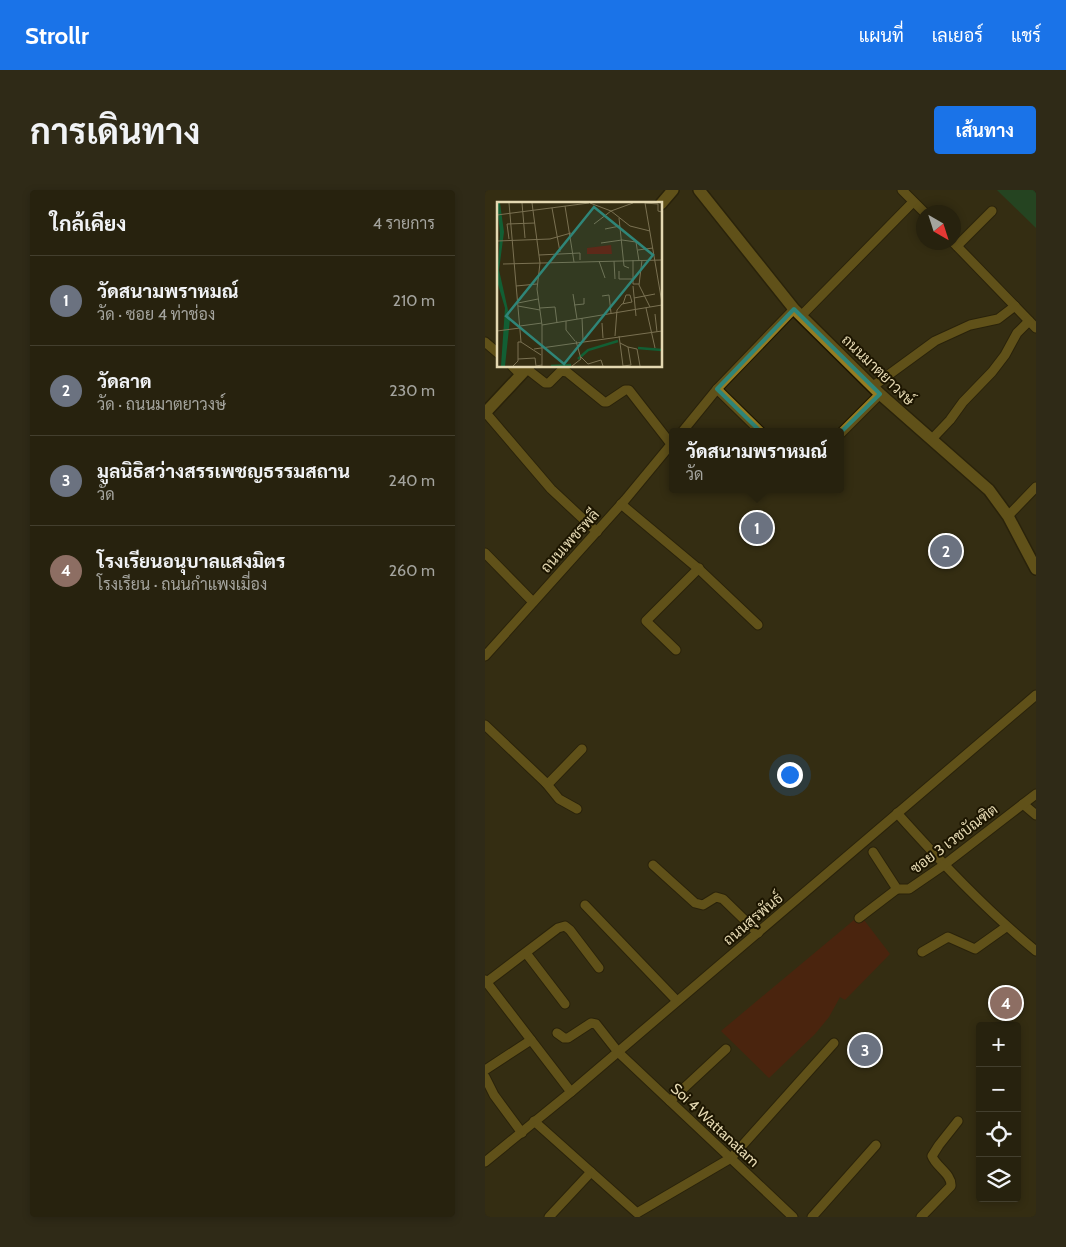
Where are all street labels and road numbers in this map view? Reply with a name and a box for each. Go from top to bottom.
street label: ถนนมาตยาวงษ์ [838,330,919,410]
street label: ถนนเพชรพลี [536,505,603,576]
street label: ซอย 3 เวชบัณฑิต [907,800,1001,878]
street label: ถนนสุรพันธ์ [719,888,788,951]
street label: Soi 4 Wattanatam [667,1079,763,1171]

